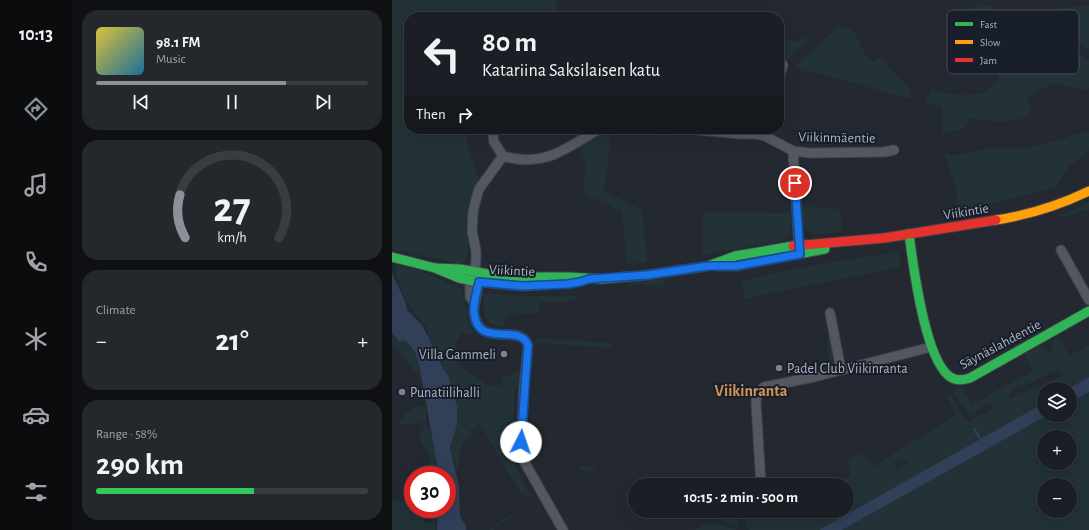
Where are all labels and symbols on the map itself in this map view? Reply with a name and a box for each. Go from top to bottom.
legend [947,10,1079,74]
text: Fast [980,19,998,30]
text: Slow [980,37,1001,48]
text: Jam [980,55,997,66]
street label: Viikinmäentie [798,130,876,146]
pin [778,166,812,200]
street label: Viikintie [942,201,990,222]
street label: Viikintie [489,263,535,279]
street label: Säynäslahdentie [957,318,1043,372]
place label: Villa Gammeli [419,348,496,362]
marker: Villa Gammeli [499,349,509,359]
place label: Padel Club Viikinranta [787,362,908,376]
marker: Padel Club Viikinranta [774,363,784,373]
district label: Viikinranta [715,383,788,399]
place label: Punatiilihalli [410,386,480,400]
marker: Punatiilihalli [397,387,407,397]
position arrow [500,421,542,463]
speed limit sign: 30 [404,466,456,518]

